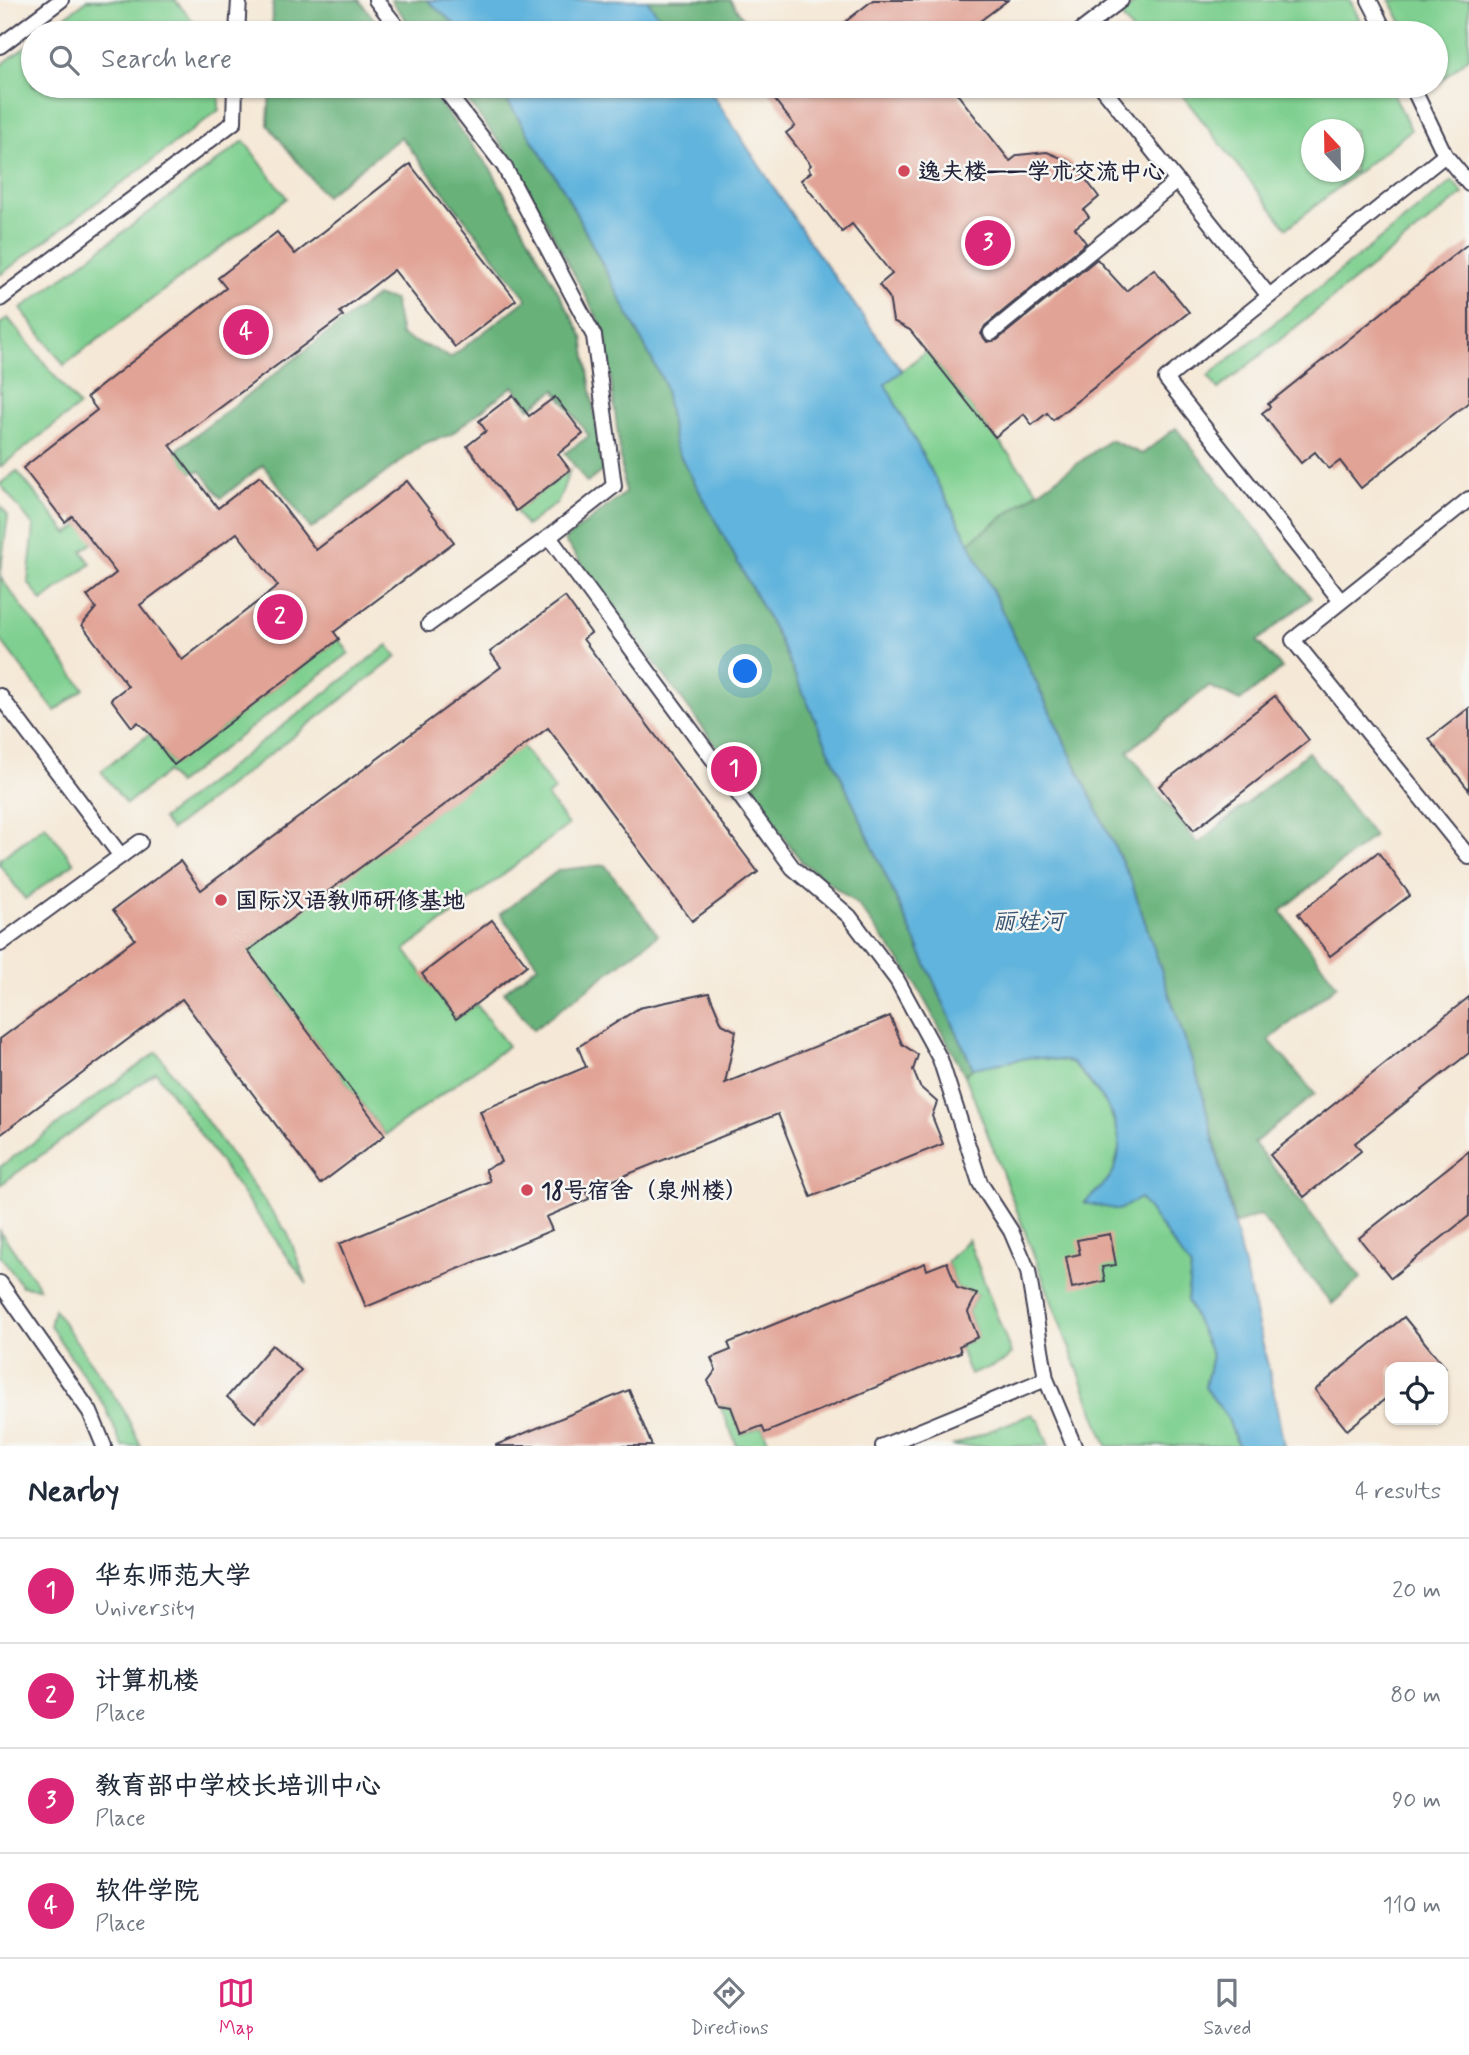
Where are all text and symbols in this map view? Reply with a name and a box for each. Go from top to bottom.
search box [21,21,1448,98]
icon: search [45,41,83,79]
text: Search here [101,43,232,77]
north arrow [1301,119,1364,182]
place label: 逸夫楼——学术交流中心 [918,158,1165,188]
marker: 逸夫楼——学术交流中心 [896,163,912,179]
pin: 3 [965,217,1011,269]
pin: 4 [223,306,269,358]
pin: 2 [257,591,303,643]
your location [728,654,762,688]
pin: 1 [711,743,757,795]
place label: 国际汉语教师研修基地 [235,887,465,917]
marker: 国际汉语教师研修基地 [213,892,229,908]
water label: 丽娃河 [992,907,1068,938]
place label: 18号宿舍（泉州楼） [541,1177,748,1207]
marker: 18号宿舍（泉州楼） [519,1182,535,1198]
map controls [1385,1362,1448,1425]
button: locate [1385,1362,1448,1425]
text: Nearby [28,1472,119,1511]
text: 4 results [1355,1477,1441,1507]
text: 华东师范大学 [95,1560,251,1594]
text: 1 [46,1576,56,1606]
text: 20 m [1392,1576,1441,1606]
text: University [95,1594,195,1624]
text: 计算机楼 [95,1665,199,1699]
text: 2 [45,1681,57,1711]
text: 80 m [1390,1681,1441,1711]
text: Place [95,1699,146,1729]
text: 教育部中学校长培训中心 [95,1770,381,1804]
text: 3 [46,1786,56,1816]
text: 90 m [1392,1786,1441,1816]
text: Place [95,1804,146,1834]
text: 软件学院 [95,1875,199,1909]
text: 4 [44,1891,58,1921]
text: 110 m [1382,1891,1441,1921]
text: Place [95,1909,146,1939]
tab: Map [217,1974,255,2041]
tab: Directions [690,1974,769,2041]
tab: Saved [1203,1974,1251,2041]

